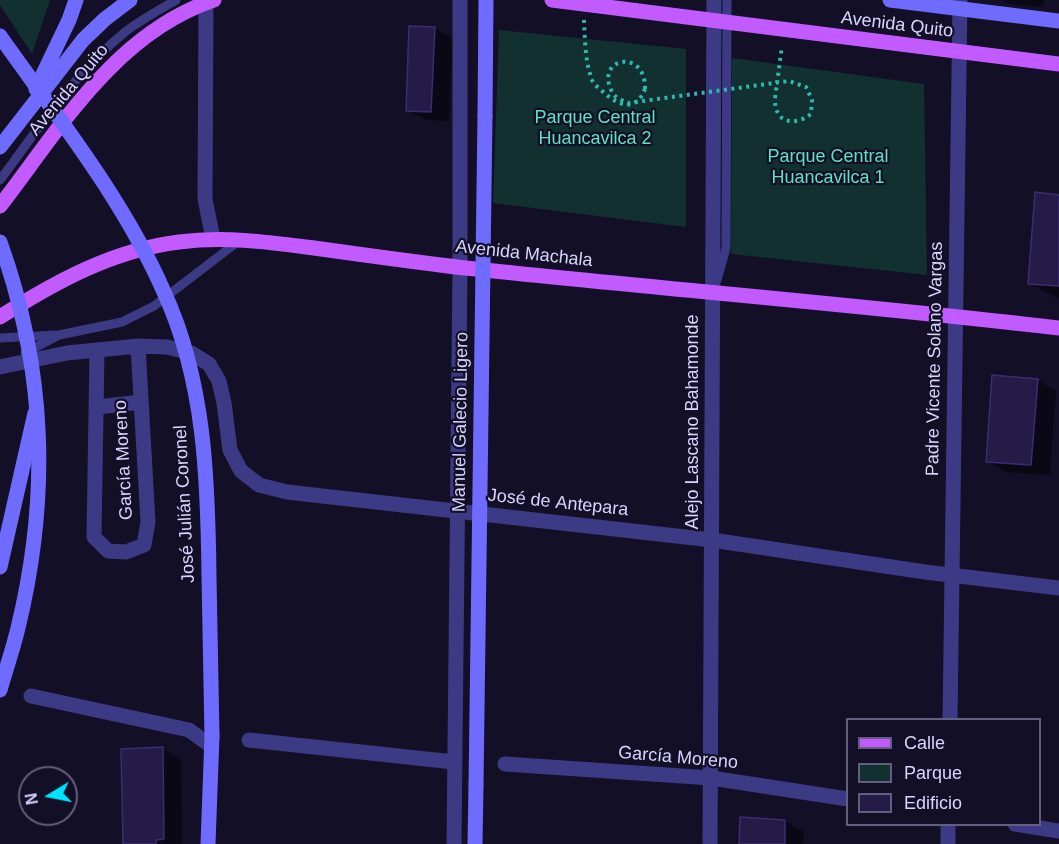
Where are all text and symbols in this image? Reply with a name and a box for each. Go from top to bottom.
street label: Avenida Quito [840,7,954,43]
street label: Avenida Quito [24,40,114,140]
park label: Parque Central Huancavilca 2 [534,107,656,150]
park label: Parque Central Huancavilca 1 [767,146,889,188]
street label: Avenida Machala [454,236,594,272]
street label: Padre Vicente Solano Vargas [922,242,948,476]
street label: Alejo Lascano Bahamonde [682,314,704,530]
street label: Manuel Galecio Ligero [449,332,473,512]
street label: García Moreno [110,399,138,521]
street label: José Julián Coronel [170,424,200,584]
street label: José de Antepara [487,485,629,521]
legend [846,718,1041,826]
text: Calle [904,733,945,753]
street label: García Moreno [617,742,739,774]
text: Parque [904,763,962,783]
north arrow [18,766,78,826]
text: N [22,792,41,806]
text: Edificio [904,793,962,813]

